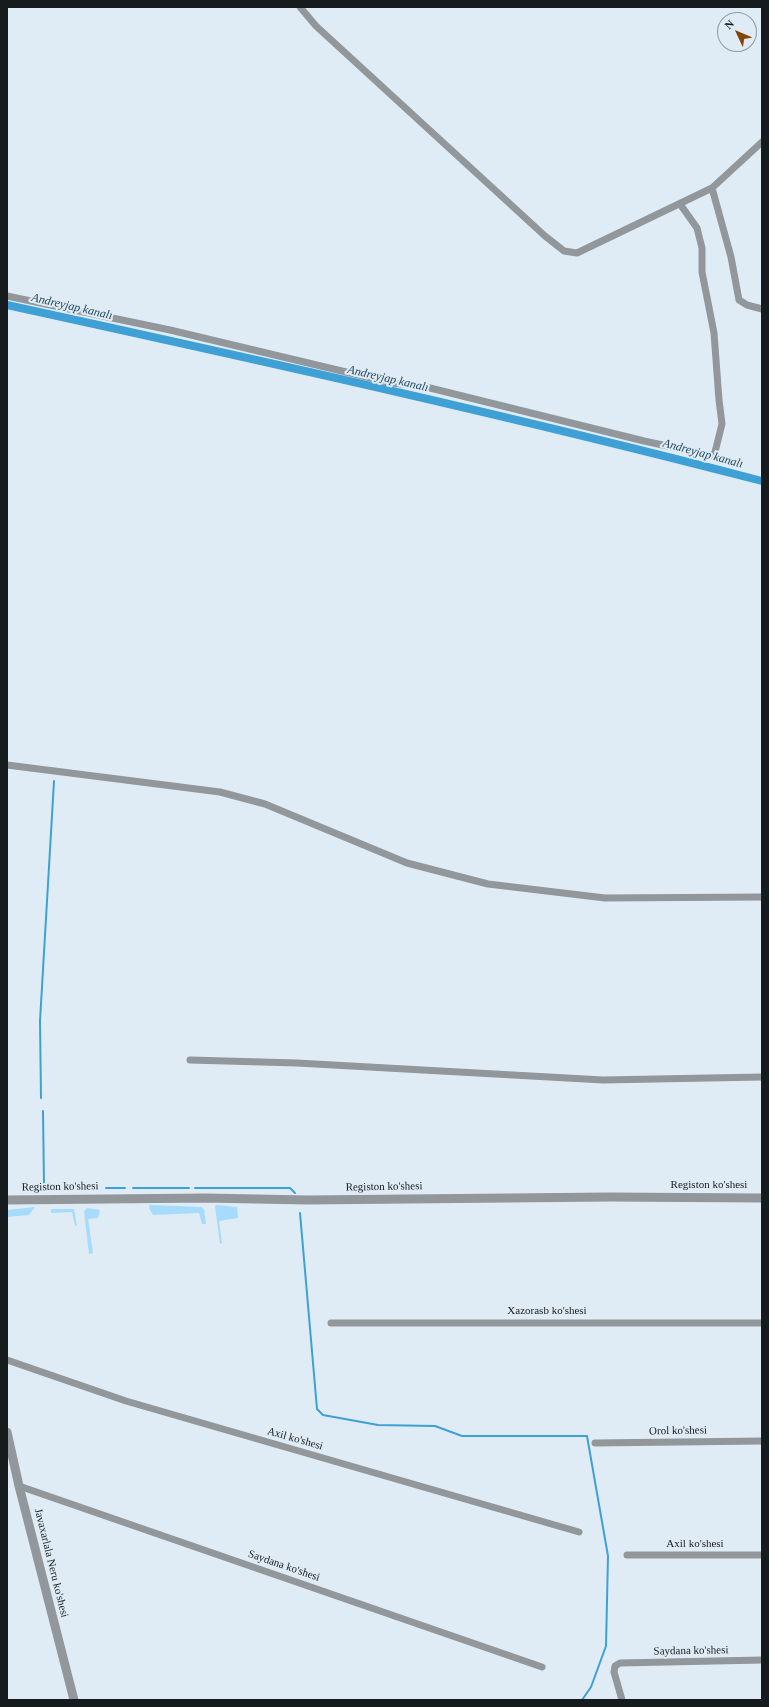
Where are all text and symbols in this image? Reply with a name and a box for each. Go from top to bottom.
north arrow [717,12,757,52]
text: N [722,17,736,31]
water label: Andreyjap kanalı [30,291,114,323]
water label: Andreyjap kanalı [346,363,430,395]
water label: Andreyjap kanalı [661,436,745,472]
street label: Registon ko'shesi [671,1178,747,1192]
street label: Registon ko'shesi [21,1180,99,1194]
street label: Registon ko'shesi [345,1180,423,1194]
street label: Xazorasb ko'shesi [507,1304,587,1318]
street label: Orol ko'shesi [649,1424,707,1438]
street label: Axil ko'shesi [266,1425,324,1453]
street label: Javaxarlala Neru ko'shesi [31,1507,71,1619]
street label: Axil ko'shesi [666,1537,724,1551]
street label: Saydana ko'shesi [246,1548,322,1584]
street label: Saydana ko'shesi [653,1644,729,1658]

